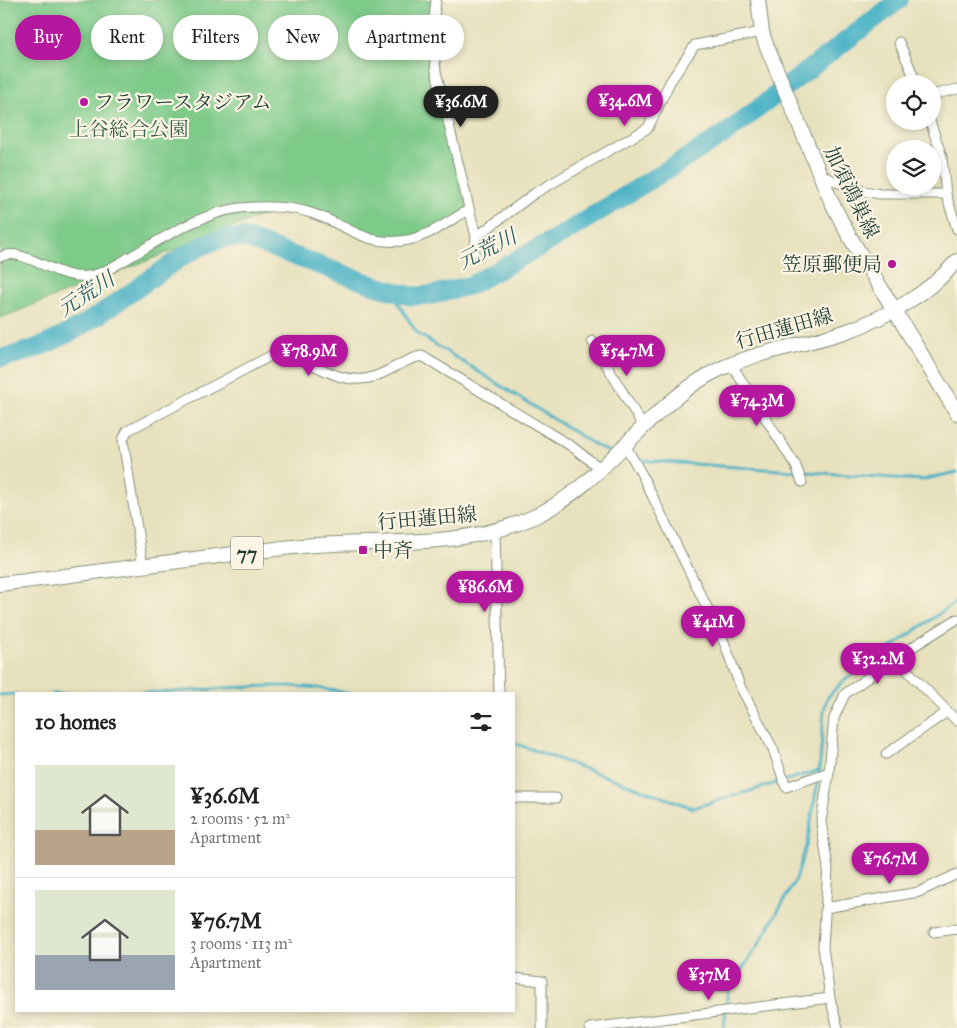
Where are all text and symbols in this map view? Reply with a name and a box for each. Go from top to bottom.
chip: Buy [15,15,81,60]
chip: Rent [91,15,163,60]
chip: Filters [173,15,258,60]
chip: New [268,15,338,60]
chip: Apartment [348,15,464,60]
map controls [886,75,941,195]
button: locate [886,75,941,130]
pin: ¥34.6M [584,84,666,127]
pin: ¥36.6M [420,86,502,128]
place label: フラワースタジアム [94,90,272,114]
text: ¥34.6M [598,91,652,110]
text: ¥36.6M [434,92,488,111]
marker: フラワースタジアム [78,96,90,108]
park label: 上谷総合公園 [69,117,189,141]
button: layers [886,140,941,195]
street label: 加須鴻巣線 [819,142,885,242]
water label: 元荒川 [453,222,523,275]
place label: 笠原郵便局 [782,252,882,276]
marker: 笠原郵便局 [886,258,898,270]
water label: 元荒川 [53,265,121,322]
street label: 行田蓮田線 [733,303,835,353]
pin: ¥78.9M [268,334,350,377]
pin: ¥54.7M [586,334,668,377]
text: ¥78.9M [281,341,337,360]
text: ¥54.7M [600,341,654,360]
pin: ¥74.3M [716,384,798,427]
text: ¥74.3M [730,391,784,410]
street label: 行田蓮田線 [376,502,478,534]
road number: 77 [231,536,263,570]
place label: 中斉 [373,538,413,562]
marker: 中斉 [357,544,369,556]
pin: ¥86.6M [444,570,526,613]
text: ¥86.6M [457,577,513,596]
pin: ¥41M [683,606,743,648]
text: ¥41M [692,612,734,631]
pin: ¥32.2M [837,642,919,685]
text: ¥32.2M [852,649,904,668]
icon: filters [467,708,495,736]
text: 10 homes [35,709,116,735]
text: ¥36.6M [190,783,260,809]
icon: home [75,785,135,845]
text: 2 rooms · 52 m² [190,809,290,828]
text: Apartment [190,828,262,847]
pin: ¥76.7M [849,842,931,885]
text: ¥76.7M [863,849,917,868]
text: ¥76.7M [190,908,262,934]
icon: home [75,910,135,970]
text: 3 rooms · 113 m² [190,934,292,953]
text: Apartment [190,953,262,972]
pin: ¥37M [679,958,739,1001]
text: ¥37M [688,965,730,984]

